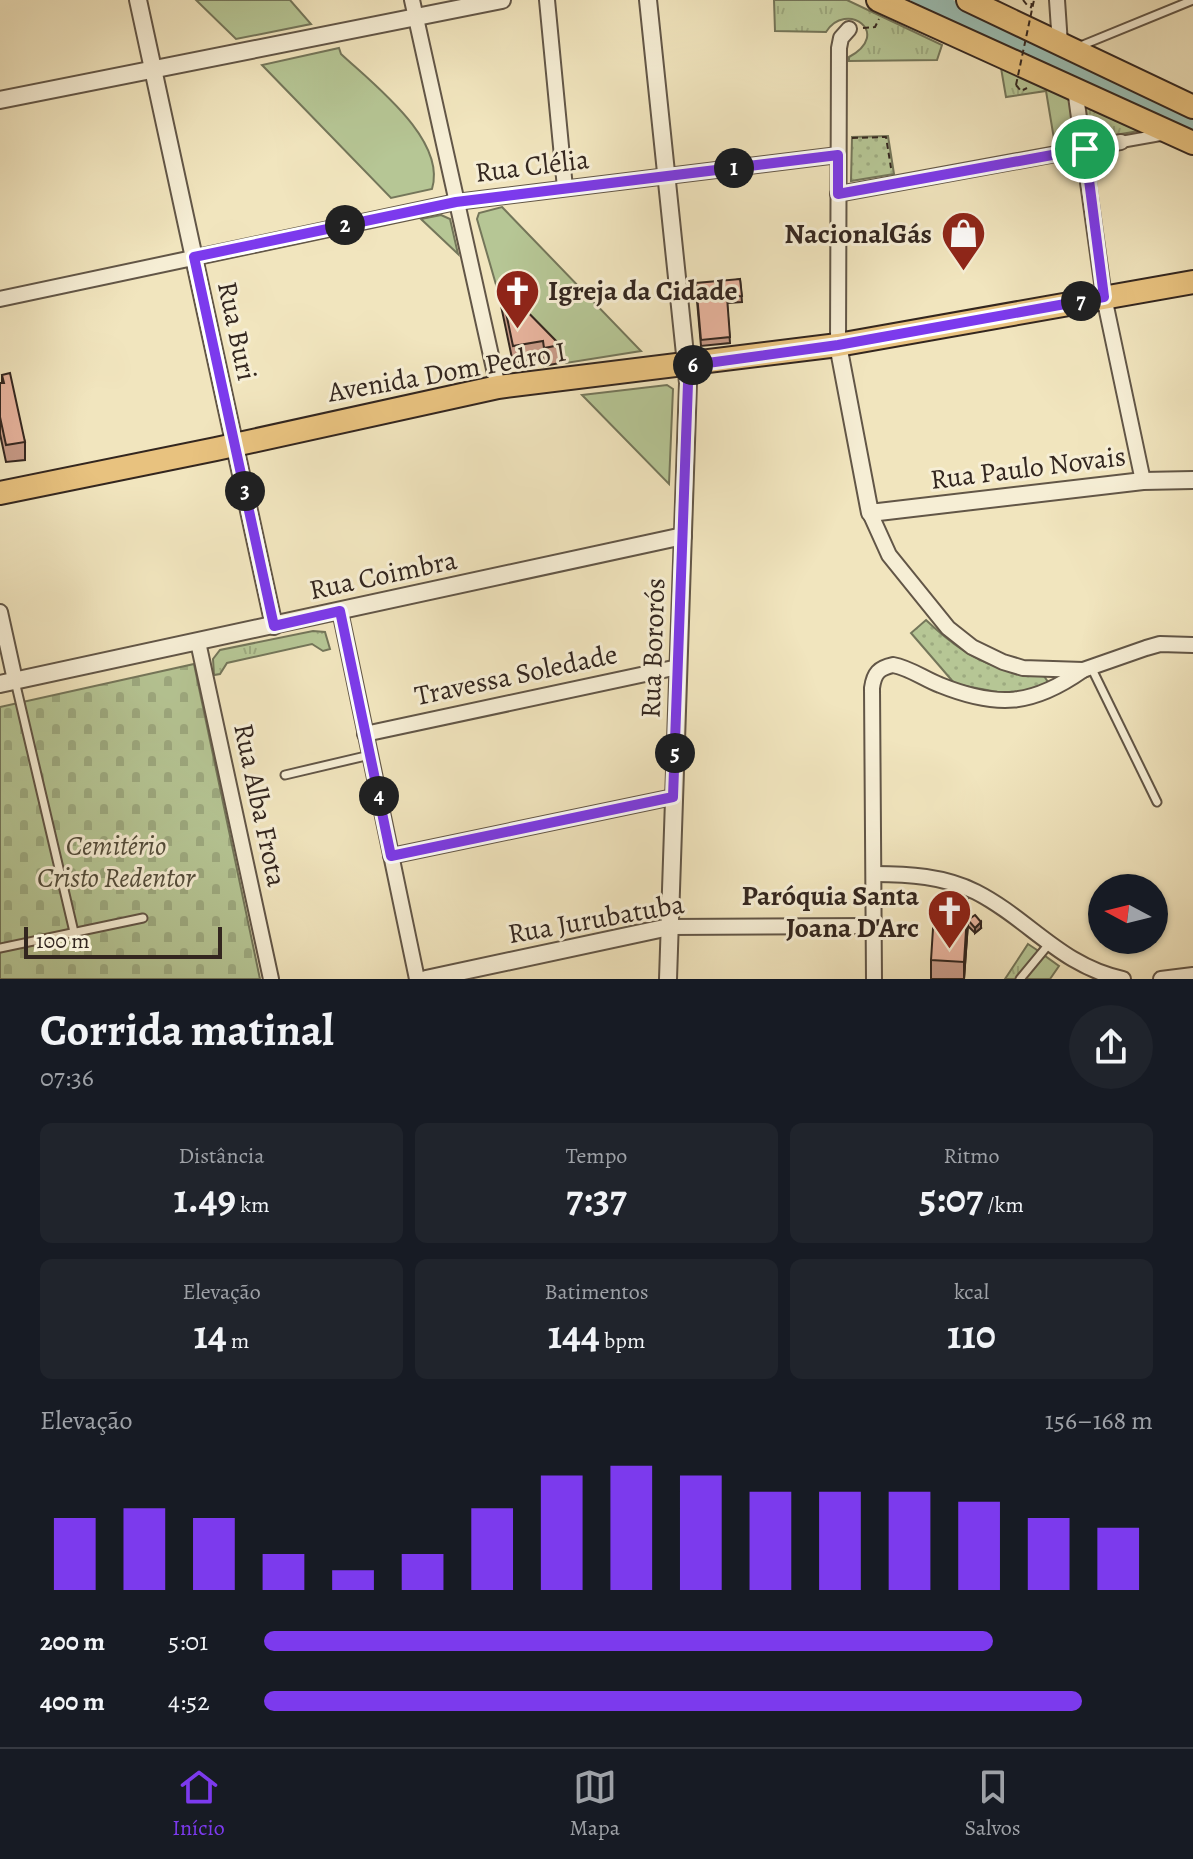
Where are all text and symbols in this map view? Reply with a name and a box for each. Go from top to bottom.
pin [1051,115,1119,183]
icon: arrive [1063,127,1107,171]
street label: Rua Clélia [473,140,591,192]
pin: 1 [714,148,754,188]
text: 1 [730,153,738,183]
pin: 2 [325,205,365,245]
text: 2 [340,210,350,240]
shop icon: NacionalGás [939,210,987,273]
place label: NacionalGás [784,215,932,253]
church icon: Igreja da Cidade [493,267,541,330]
place label: Igreja da Cidade [548,272,737,310]
street label: Rua Buri [208,278,266,384]
pin: 7 [1061,281,1101,321]
text: 7 [1076,286,1086,316]
street label: Avenida Dom Pedro I [324,332,569,412]
pin: 6 [673,345,713,385]
text: 6 [688,350,698,380]
street label: Rua Paulo Novais [928,437,1128,499]
pin: 3 [225,471,265,511]
text: 3 [240,476,250,506]
street label: Rua Coimbra [306,541,460,609]
street label: Rua Bororós [632,577,674,719]
street label: Travessa Soledade [411,635,621,715]
street label: Rua Alba Frota [224,720,296,890]
pin: 5 [655,733,695,773]
text: 5 [670,738,680,768]
pin: 4 [359,776,399,816]
text: 4 [374,781,384,811]
park label: Cemitério Cristo Redentor [37,827,196,897]
north arrow [1088,874,1168,954]
map controls [1088,874,1168,954]
place label: Paróquia Santa Joana D'Arc [742,877,919,947]
street label: Rua Jurubatuba [505,885,687,953]
church icon: Paróquia Santa Joana D'Arc [926,888,974,951]
scale bar [24,923,222,959]
text: 100 m [36,926,90,956]
text: Corrida matinal [40,1000,334,1060]
button: share [1069,1005,1153,1089]
text: 07:36 [40,1060,94,1095]
text: Distância [179,1141,264,1171]
text: Tempo [566,1141,627,1171]
text: Ritmo [944,1141,999,1171]
text: 1.49 [173,1171,236,1226]
text: 7:37 [566,1171,627,1226]
text: 5:07 [919,1171,983,1226]
text: km [236,1190,270,1220]
text: /km [983,1190,1024,1220]
text: Elevação [182,1277,261,1307]
text: Batimentos [544,1277,649,1307]
text: kcal [954,1277,989,1307]
text: 14 [194,1307,227,1362]
text: 144 [548,1307,600,1362]
text: 110 [947,1307,996,1362]
text: m [227,1326,249,1356]
text: bpm [600,1326,645,1356]
text: Elevação [40,1403,132,1438]
text: 156–168 m [1045,1403,1153,1438]
text: 200 m [40,1624,105,1659]
text: 5:01 [168,1624,208,1659]
text: 400 m [40,1684,105,1719]
text: 4:52 [168,1684,210,1719]
tab: Início [172,1765,225,1843]
tab: Mapa [569,1765,620,1843]
tab: Salvos [965,1765,1021,1843]

